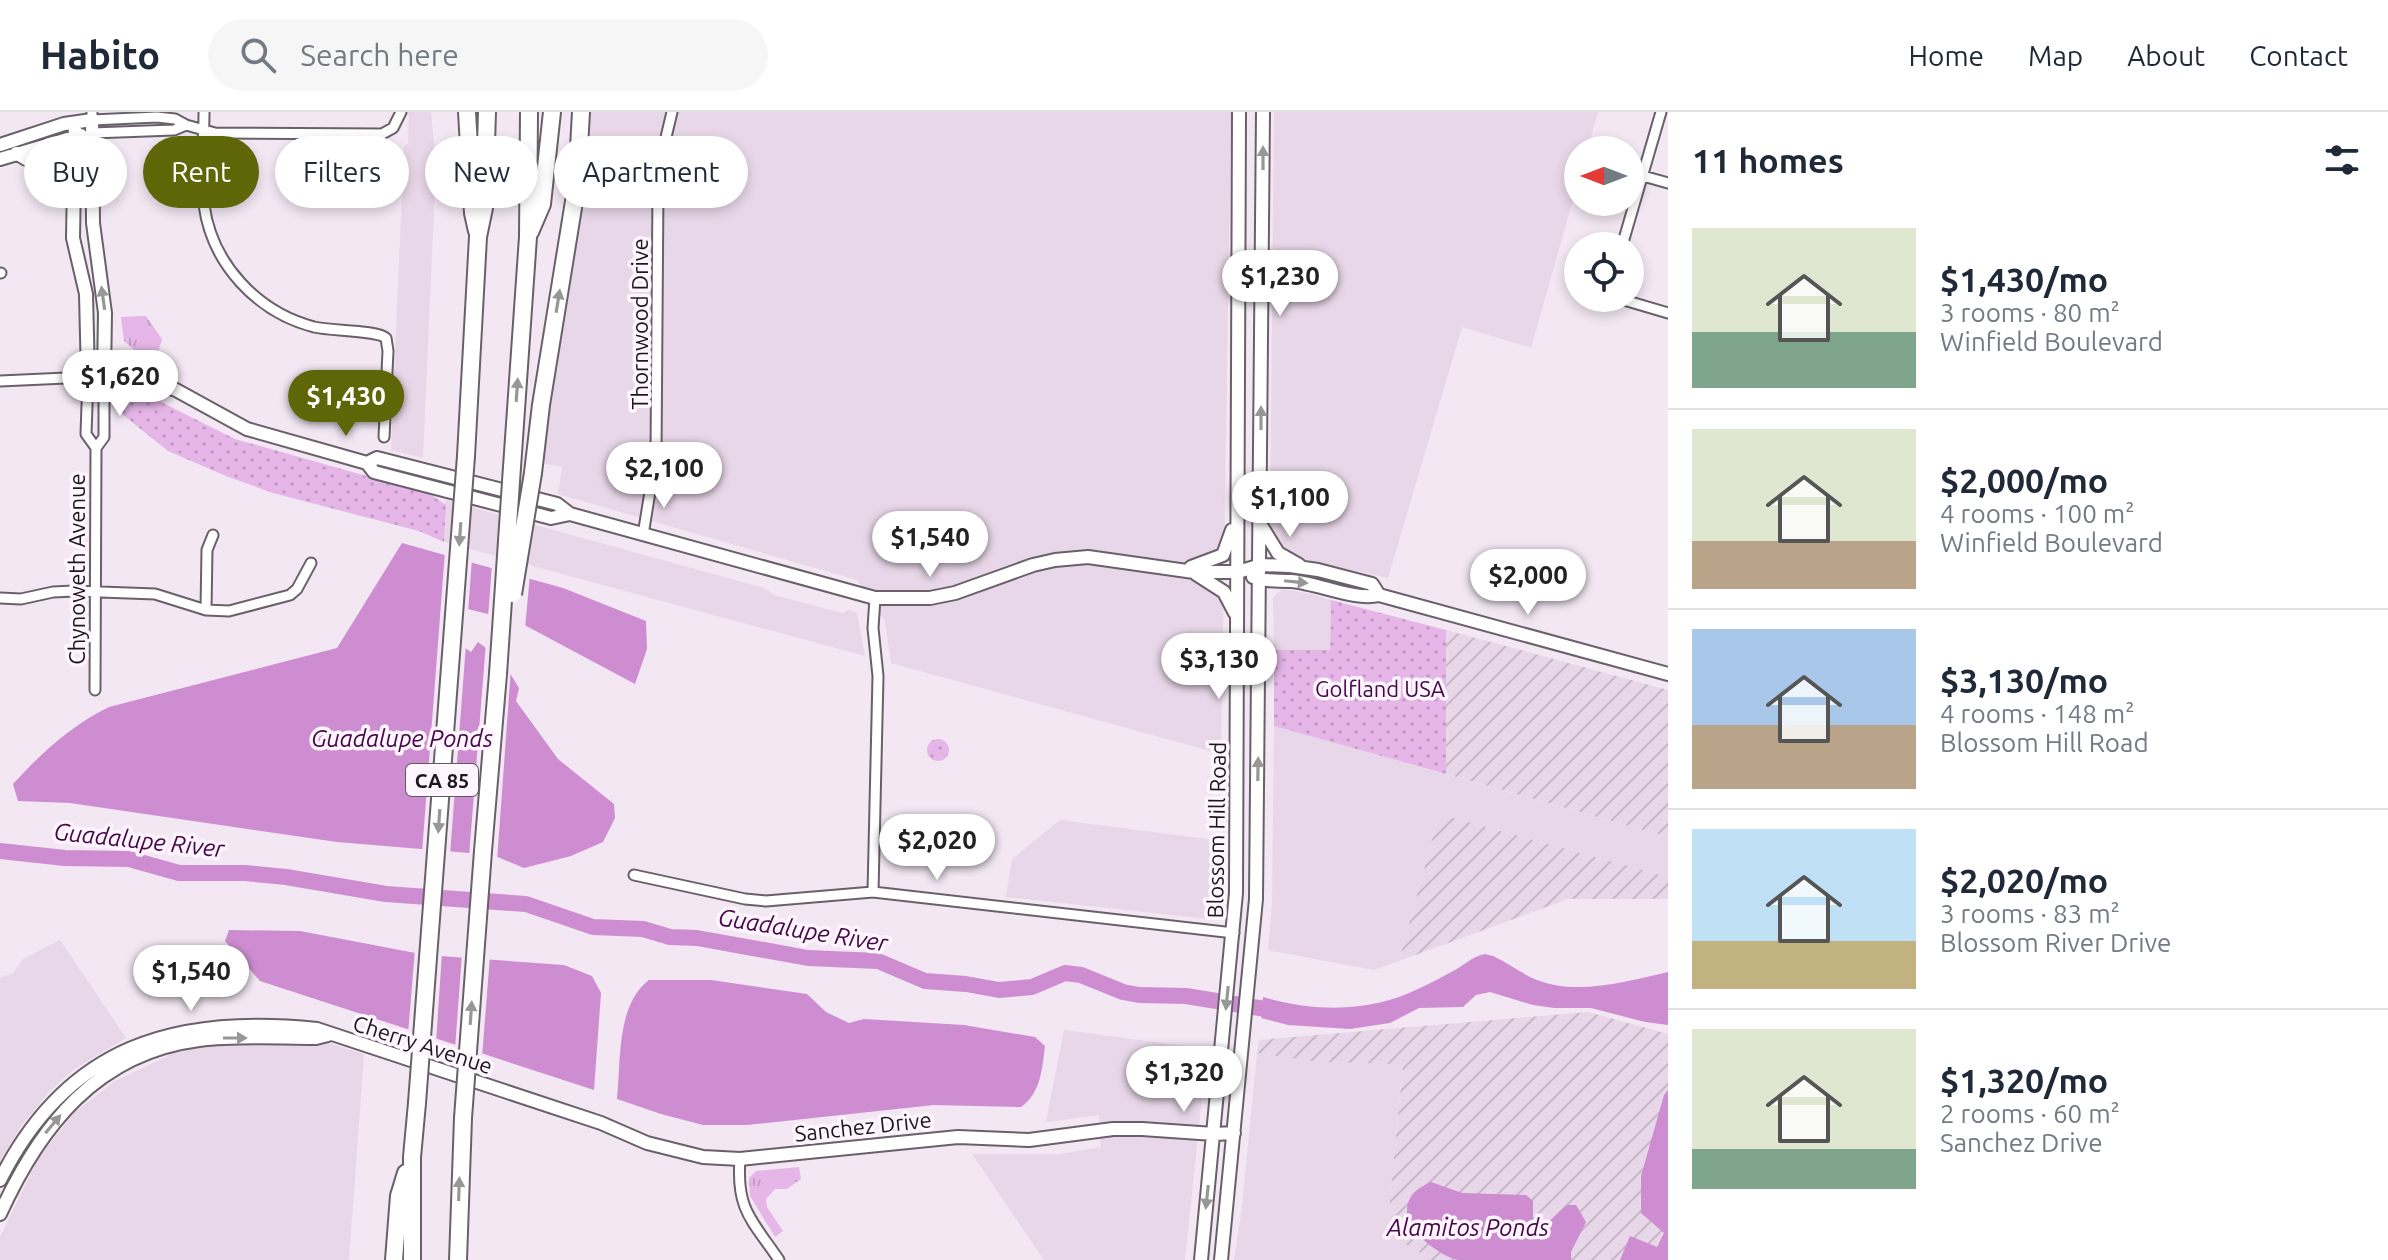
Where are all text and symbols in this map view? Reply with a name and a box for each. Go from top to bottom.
search box [208,19,768,91]
icon: search [236,33,280,77]
text: Habito [40,34,160,76]
text: Search here [300,38,459,72]
text: Home [1909,40,1984,71]
text: Map [2028,40,2083,71]
text: About [2127,40,2205,71]
text: Contact [2249,40,2348,71]
chip: Buy [24,136,127,208]
chip: Rent [143,136,259,208]
chip: Filters [275,136,409,208]
chip: New [425,136,538,208]
chip: Apartment [554,136,748,208]
north arrow [1564,136,1644,216]
map controls [1564,136,1644,312]
icon: filters [2320,138,2364,182]
text: 11 homes [1692,141,1844,179]
one-way arrow [1257,145,1269,170]
button: locate [1564,232,1644,312]
street label: Thornwood Drive [627,238,652,410]
pin: $1,230 [1215,250,1345,318]
icon: home [1756,260,1852,356]
text: $1,430/mo [1940,260,2108,298]
text: $1,230 [1240,261,1320,290]
one-way arrow [96,285,109,310]
one-way arrow [552,288,564,313]
text: 3 rooms · 80 m² [1940,298,2120,327]
text: Winfield Boulevard [1940,327,2163,356]
pin: $1,620 [55,350,185,418]
text: $1,620 [80,361,160,390]
pin: $1,430 [281,370,411,438]
one-way arrow [511,377,524,402]
text: $1,430 [306,381,386,410]
one-way arrow [1255,405,1267,430]
pin: $2,100 [599,442,729,510]
text: $2,100 [624,453,704,482]
icon: home [1756,461,1852,557]
text: $2,000/mo [1940,461,2108,499]
pin: $1,100 [1225,471,1355,539]
street label: Chynoweth Avenue [64,473,89,665]
text: $1,100 [1250,482,1330,511]
text: 4 rooms · 100 m² [1940,499,2135,528]
pin: $1,540 [865,511,995,579]
one-way arrow [453,522,466,547]
text: $1,540 [890,522,970,551]
text: Winfield Boulevard [1940,528,2163,557]
pin: $2,000 [1463,549,1593,617]
text: $2,000 [1488,560,1568,589]
one-way arrow [1284,575,1309,588]
pin: $3,130 [1154,633,1284,701]
text: $3,130 [1179,644,1259,673]
icon: home [1756,661,1852,757]
text: $3,130/mo [1940,661,2108,699]
park label: Golfland USA [1315,676,1446,701]
text: 4 rooms · 148 m² [1940,699,2135,728]
water label: Guadalupe Ponds [311,725,493,752]
text: Blossom Hill Road [1940,728,2149,757]
street label: Blossom Hill Road [1202,742,1230,918]
one-way arrow [1252,756,1265,781]
road number: CA 85 [406,764,478,796]
one-way arrow [432,809,445,834]
pin: $2,020 [872,814,1002,882]
water label: Guadalupe River [52,818,226,862]
text: $2,020 [897,825,977,854]
icon: home [1756,861,1852,957]
text: $2,020/mo [1940,861,2108,899]
text: 3 rooms · 83 m² [1940,899,2120,928]
water label: Guadalupe River [716,903,891,957]
text: Blossom River Drive [1940,928,2171,957]
pin: $1,540 [126,945,256,1013]
text: $1,540 [151,956,231,985]
one-way arrow [1221,986,1234,1011]
one-way arrow [465,1000,478,1025]
street label: Cherry Avenue [350,1010,496,1078]
one-way arrow [223,1032,248,1044]
pin: $1,320 [1119,1046,1249,1114]
text: $1,320 [1144,1057,1224,1086]
icon: home [1756,1061,1852,1157]
text: $1,320/mo [1940,1061,2108,1099]
text: 2 rooms · 60 m² [1940,1099,2120,1128]
street label: Sanchez Drive [793,1106,933,1146]
one-way arrow [44,1114,61,1134]
text: Sanchez Drive [1940,1128,2103,1157]
one-way arrow [453,1176,466,1201]
one-way arrow [1201,1185,1214,1210]
water label: Alamitos Ponds [1386,1214,1549,1241]

